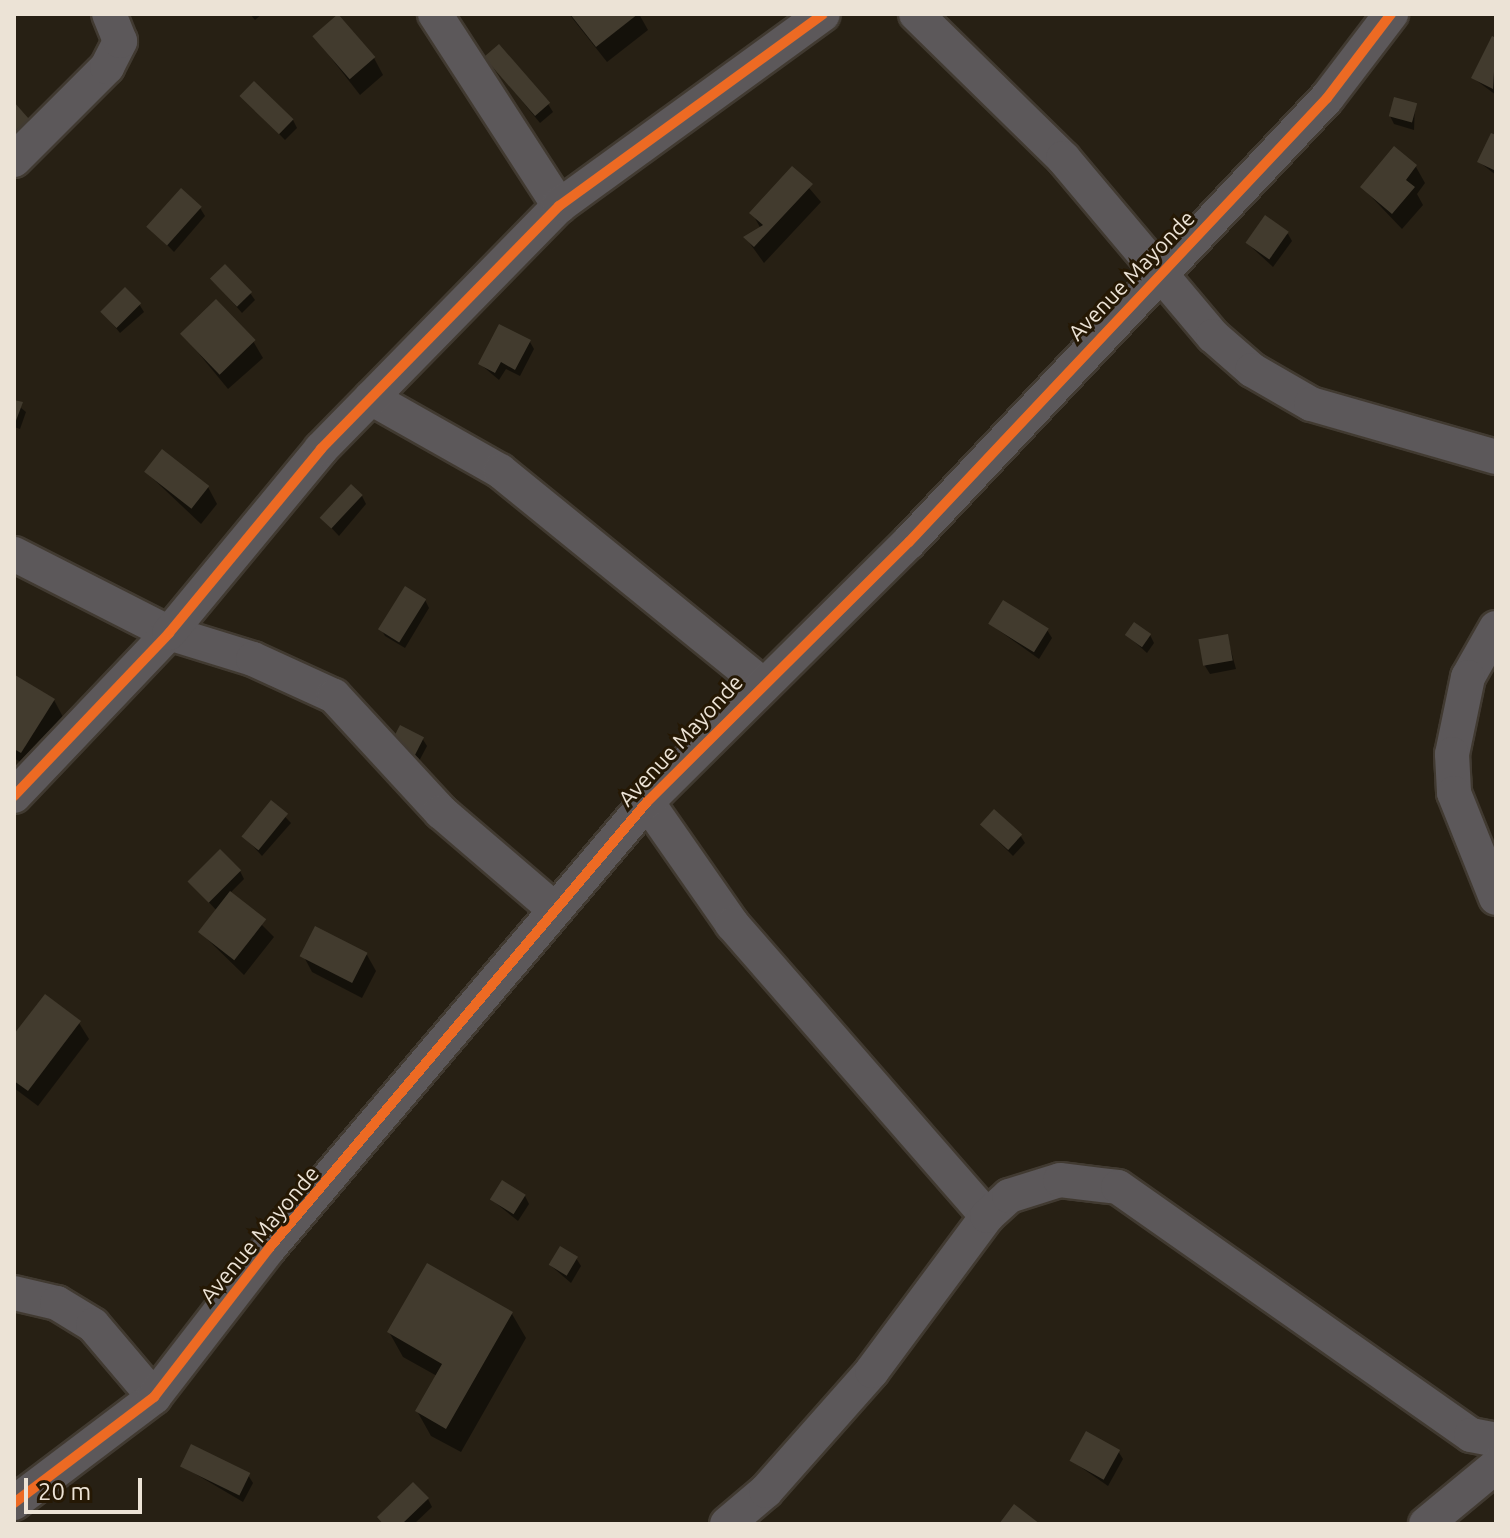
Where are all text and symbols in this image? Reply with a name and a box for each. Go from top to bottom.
street label: Avenue Mayonde [1062,204,1200,346]
street label: Avenue Mayonde [612,669,748,811]
street label: Avenue Mayonde [194,1160,324,1308]
scale bar [28,1462,146,1512]
text: 20 m [38,1478,91,1505]

